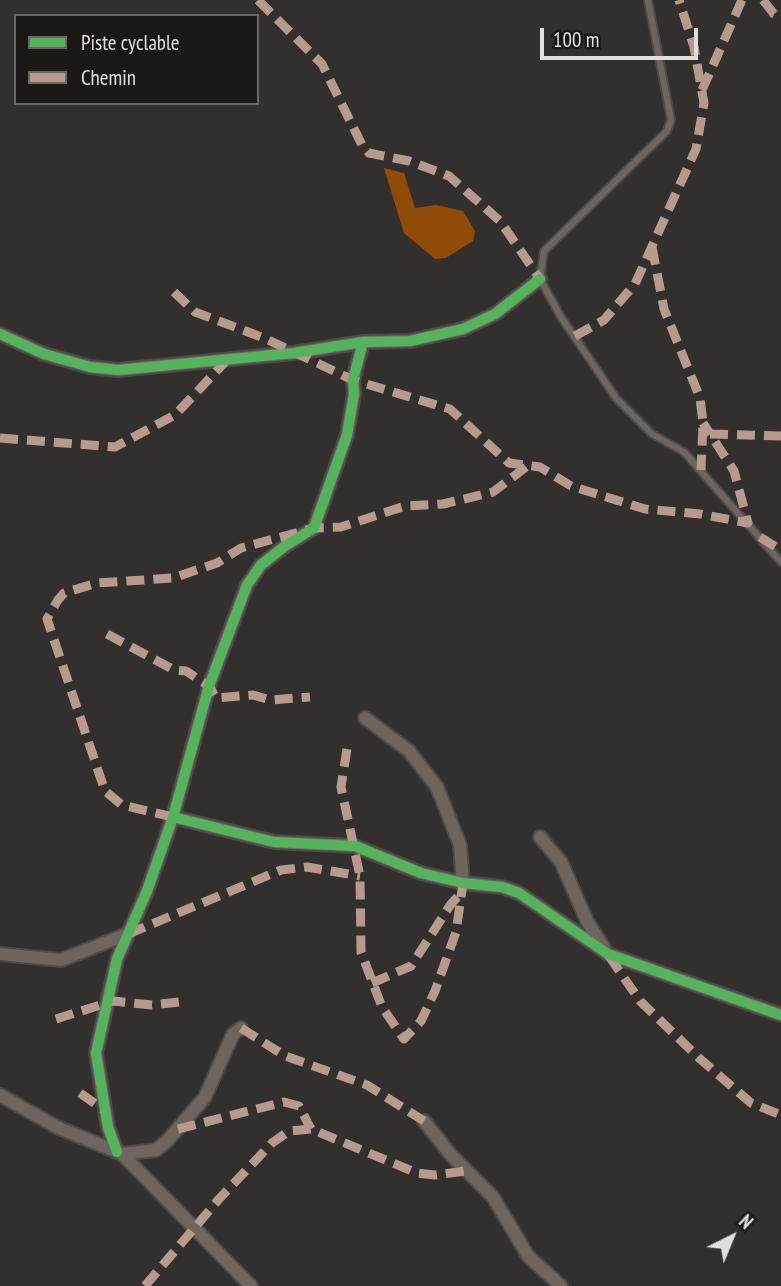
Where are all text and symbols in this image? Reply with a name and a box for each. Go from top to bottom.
legend [14,14,259,105]
scale bar [543,14,700,58]
text: 100 m [553,26,599,53]
text: Piste cyclable [81,29,179,56]
text: Chemin [81,64,136,91]
north arrow [697,1202,767,1272]
text: N [734,1209,758,1234]

